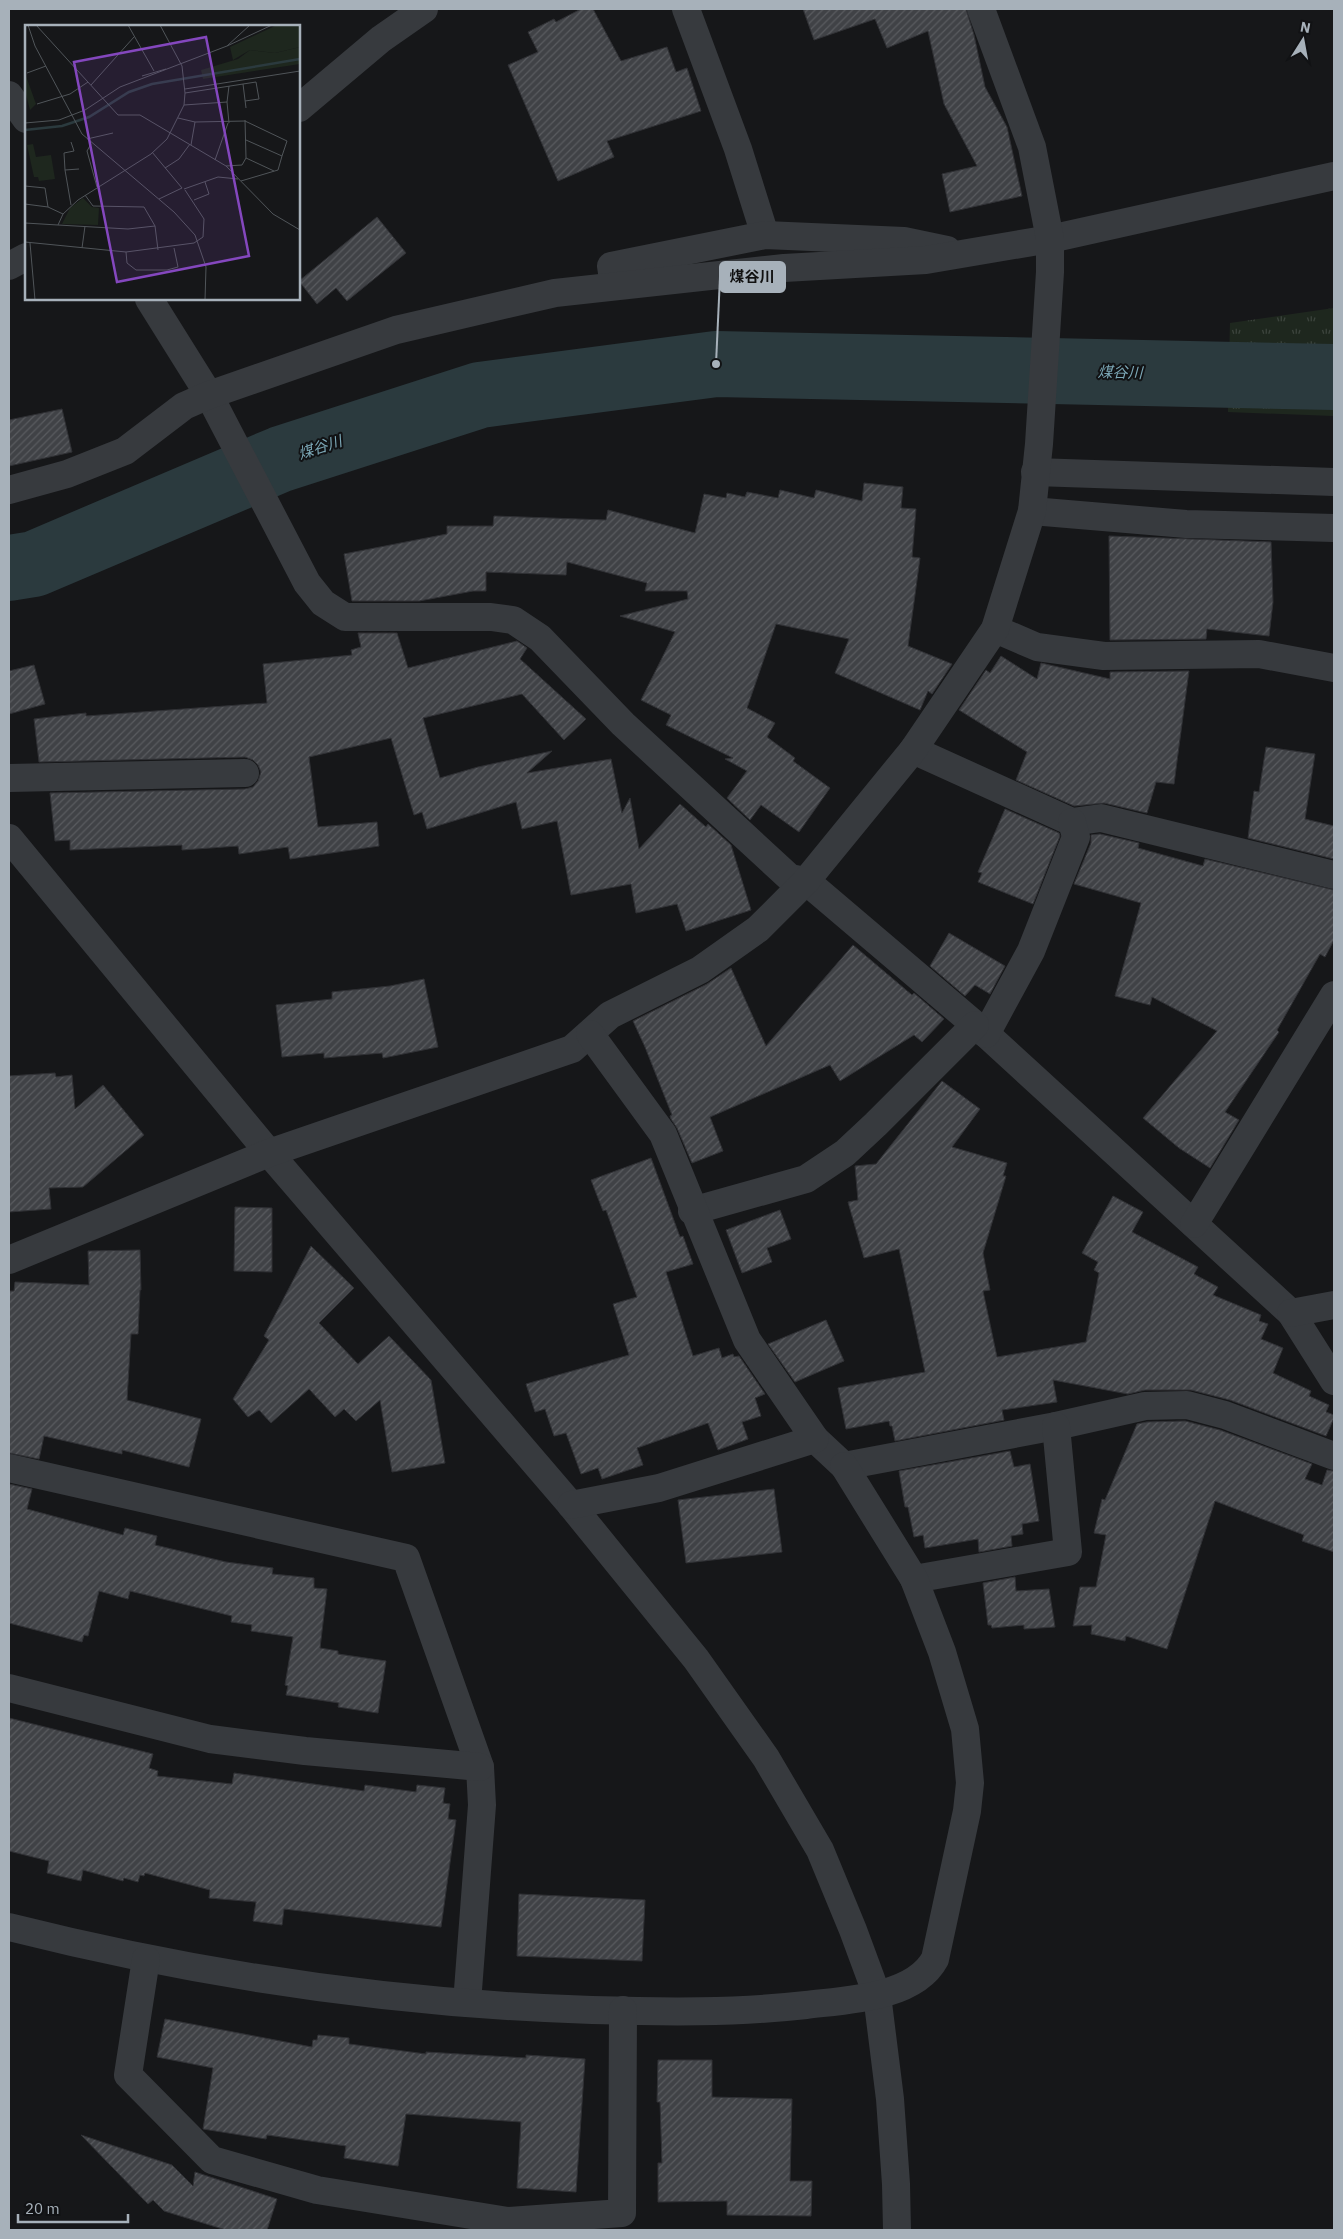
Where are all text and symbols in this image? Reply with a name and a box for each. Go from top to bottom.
north arrow [1278,15,1328,65]
text: N [1299,17,1312,37]
inset map [25,25,300,300]
callout: 煤谷川 [720,262,785,292]
text: 煤谷川 [729,267,775,286]
water label: 煤谷川 [1097,362,1145,382]
water label: 煤谷川 [296,430,346,463]
scale bar [18,2192,128,2224]
text: 20 m [25,2199,60,2218]

